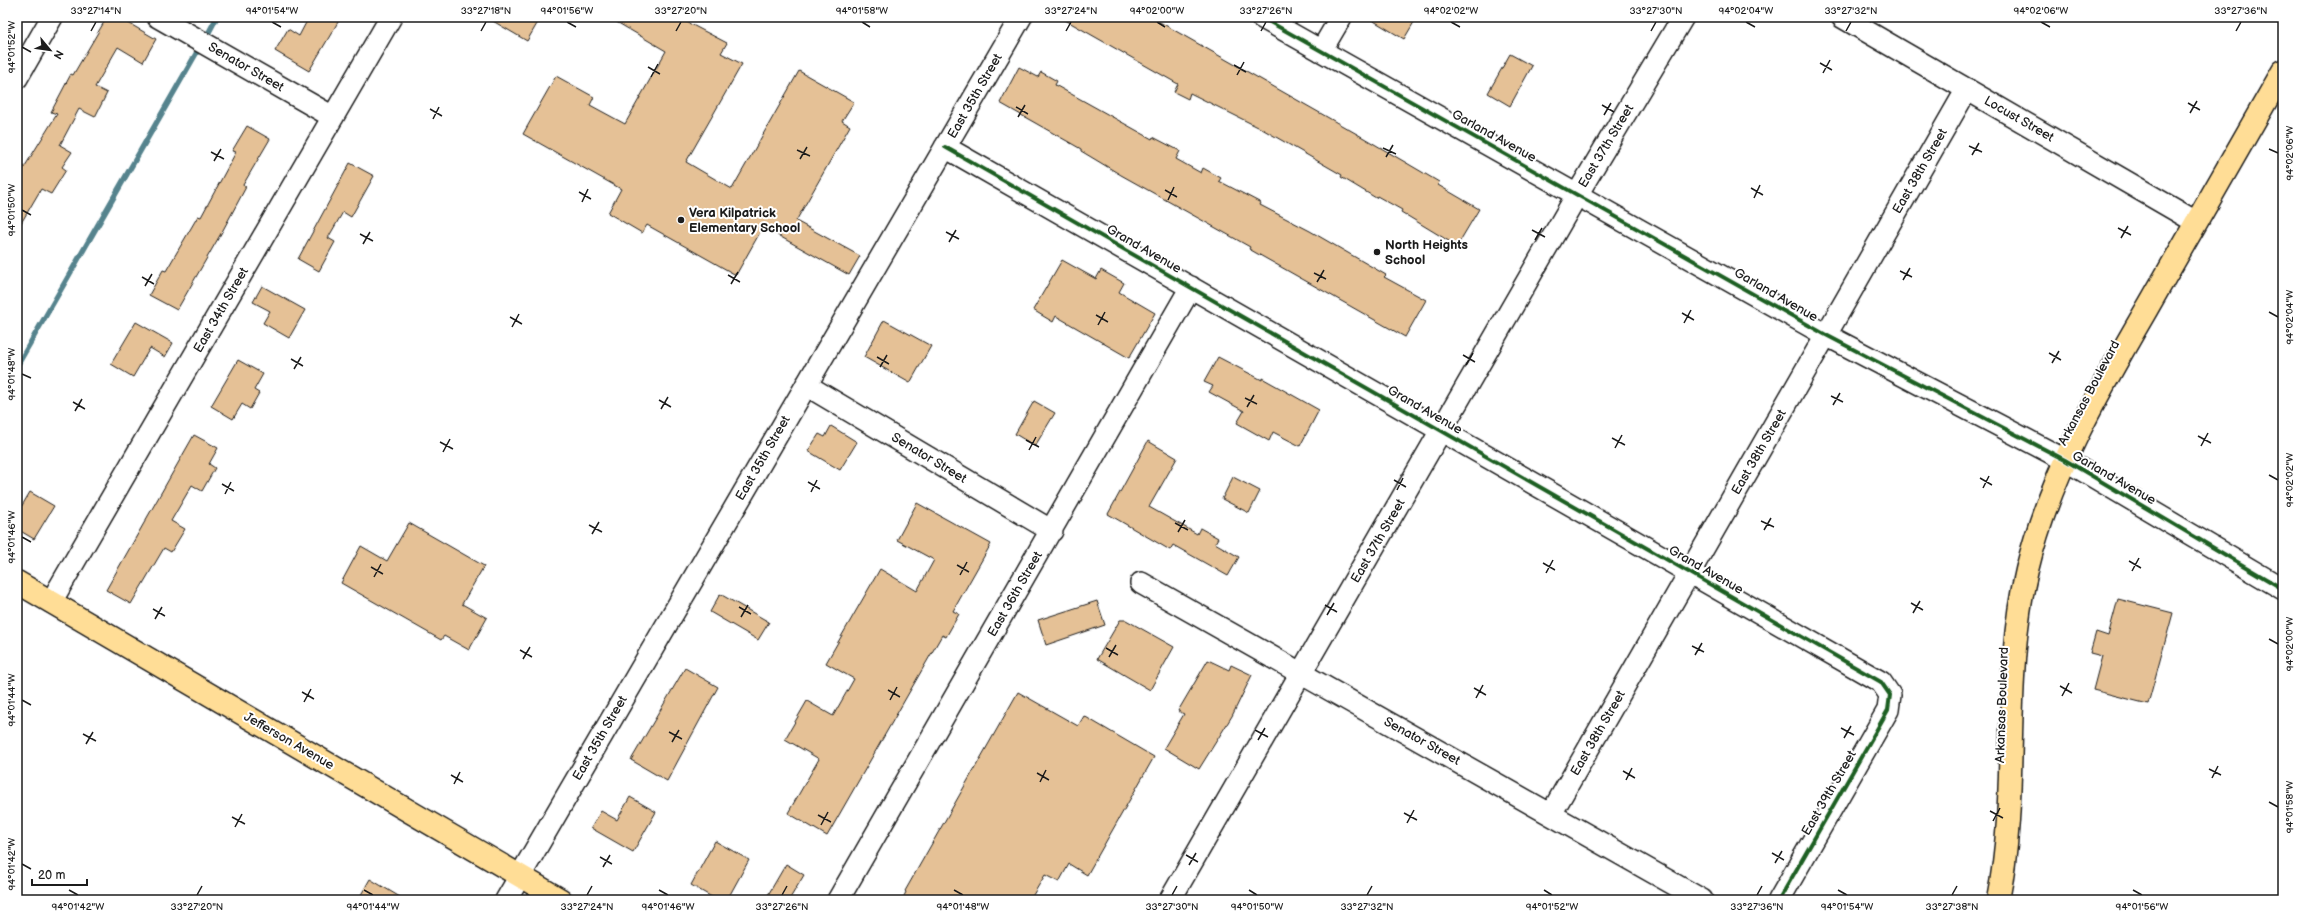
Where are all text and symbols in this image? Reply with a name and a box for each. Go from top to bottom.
text: 33°27'14"N [71,5,121,17]
text: 94°01'54"W [246,5,298,17]
text: 33°27'18"N [461,5,511,17]
text: 94°01'56"W [541,5,593,17]
text: 33°27'20"N [655,5,707,17]
text: 94°01'58"W [836,5,888,17]
text: 33°27'24"N [1045,5,1097,17]
text: 94°02'00"W [1130,5,1184,17]
text: 33°27'26"N [1239,5,1293,17]
text: 94°02'02"W [1424,5,1478,17]
text: 33°27'30"N [1629,5,1683,17]
text: 94°02'04"W [1719,5,1773,17]
text: 33°27'32"N [1824,5,1878,17]
text: 94°02'06"W [2014,5,2068,17]
text: 33°27'36"N [2214,5,2268,17]
text: 94°01'52"W [6,21,18,73]
north arrow [30,30,70,70]
street label: Senator Street [205,39,287,95]
text: N [51,48,66,61]
street label: East 35th Street [944,51,1006,141]
street label: Locust Street [1981,93,2057,145]
street label: East 37th Street [1575,101,1637,191]
street label: Garland Avenue [1449,106,1539,166]
street label: East 38th Street [1889,126,1951,216]
text: 94°02'06"W [2284,126,2296,180]
text: 94°01'50"W [6,184,18,236]
place label: Vera Kilpatrick Elementary School [689,205,800,236]
marker: Vera Kilpatrick Elementary School [676,215,686,225]
street label: Grand Avenue [1104,221,1184,277]
place label: North Heights School [1385,237,1468,268]
marker: North Heights School [1372,247,1382,257]
street label: East 34th Street [190,264,252,356]
street label: Garland Avenue [1731,265,1821,326]
text: 94°02'04"W [2284,290,2296,344]
street label: Arkansas Boulevard [2055,338,2123,448]
text: 94°01'48"W [6,348,18,400]
street label: Grand Avenue [1385,382,1465,438]
street label: East 38th Street [1728,407,1790,497]
street label: East 35th Street [732,413,794,503]
street label: Senator Street [888,429,970,487]
street label: Garland Avenue [2069,448,2159,509]
text: 94°02'02"W [2284,453,2296,507]
street label: East 37th Street [1347,496,1409,586]
text: 94°01'46"W [6,510,18,564]
street label: Grand Avenue [1666,542,1746,598]
street label: East 36th Street [984,548,1046,640]
text: 94°02'00"W [2284,617,2296,671]
street label: Arkansas Boulevard [1992,647,2012,763]
text: 94°01'44"W [6,673,18,727]
street label: East 38th Street [1567,688,1629,778]
street label: East 35th Street [569,693,631,783]
street label: Jefferson Avenue [241,709,337,773]
street label: Senator Street [1381,713,1463,769]
street label: East 39th Street [1798,748,1860,838]
text: 94°01'58"W [2284,781,2296,833]
text: 94°01'42"W [6,838,18,890]
scale bar [32,861,87,887]
text: 20 m [38,868,65,883]
text: 94°01'42"W [52,901,104,913]
text: 33°27'20"N [171,901,223,913]
text: 94°01'44"W [346,901,400,913]
text: 33°27'24"N [561,901,613,913]
text: 94°01'46"W [641,901,695,913]
text: 33°27'26"N [755,901,809,913]
text: 94°01'48"W [937,901,989,913]
text: 33°27'30"N [1145,901,1199,913]
text: 94°01'50"W [1231,901,1283,913]
text: 33°27'32"N [1340,901,1394,913]
text: 94°01'52"W [1526,901,1578,913]
text: 33°27'36"N [1730,901,1784,913]
text: 94°01'54"W [1821,901,1873,913]
text: 33°27'38"N [1926,901,1979,913]
text: 94°01'56"W [2116,901,2168,913]

